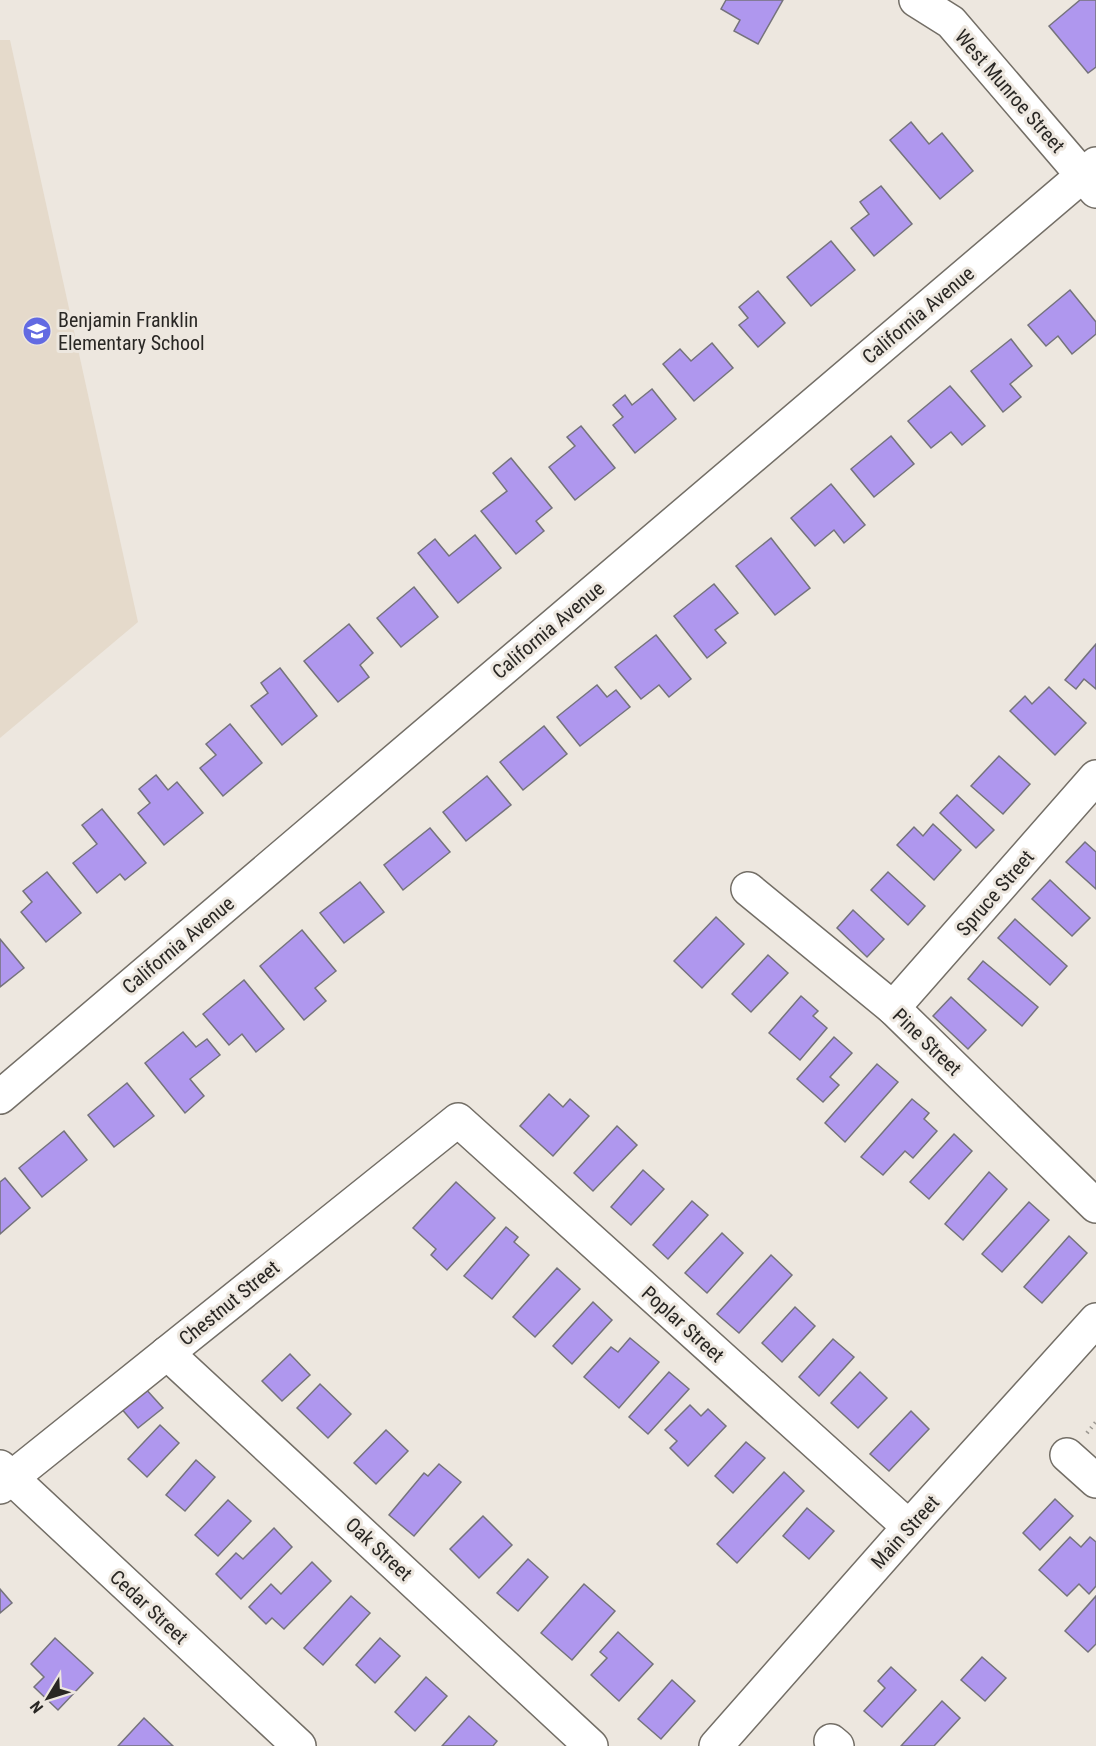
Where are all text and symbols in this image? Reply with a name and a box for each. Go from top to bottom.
street label: West Munroe Street [950,25,1070,157]
street label: California Avenue [857,261,979,369]
place label: Benjamin Franklin Elementary School [58,308,205,355]
school or university icon: Benjamin Franklin Elementary School [21,315,53,347]
street label: California Avenue [487,576,609,684]
street label: Spruce Street [951,845,1039,941]
street label: California Avenue [117,891,239,999]
street label: Pine Street [888,1003,966,1081]
street label: Chestnut Street [174,1255,284,1351]
street label: Poplar Street [637,1281,729,1367]
street label: Main Street [866,1490,944,1574]
street label: Oak Street [341,1512,417,1586]
street label: Cedar Street [105,1565,193,1649]
north arrow [18,1668,78,1728]
text: N [26,1697,47,1717]

